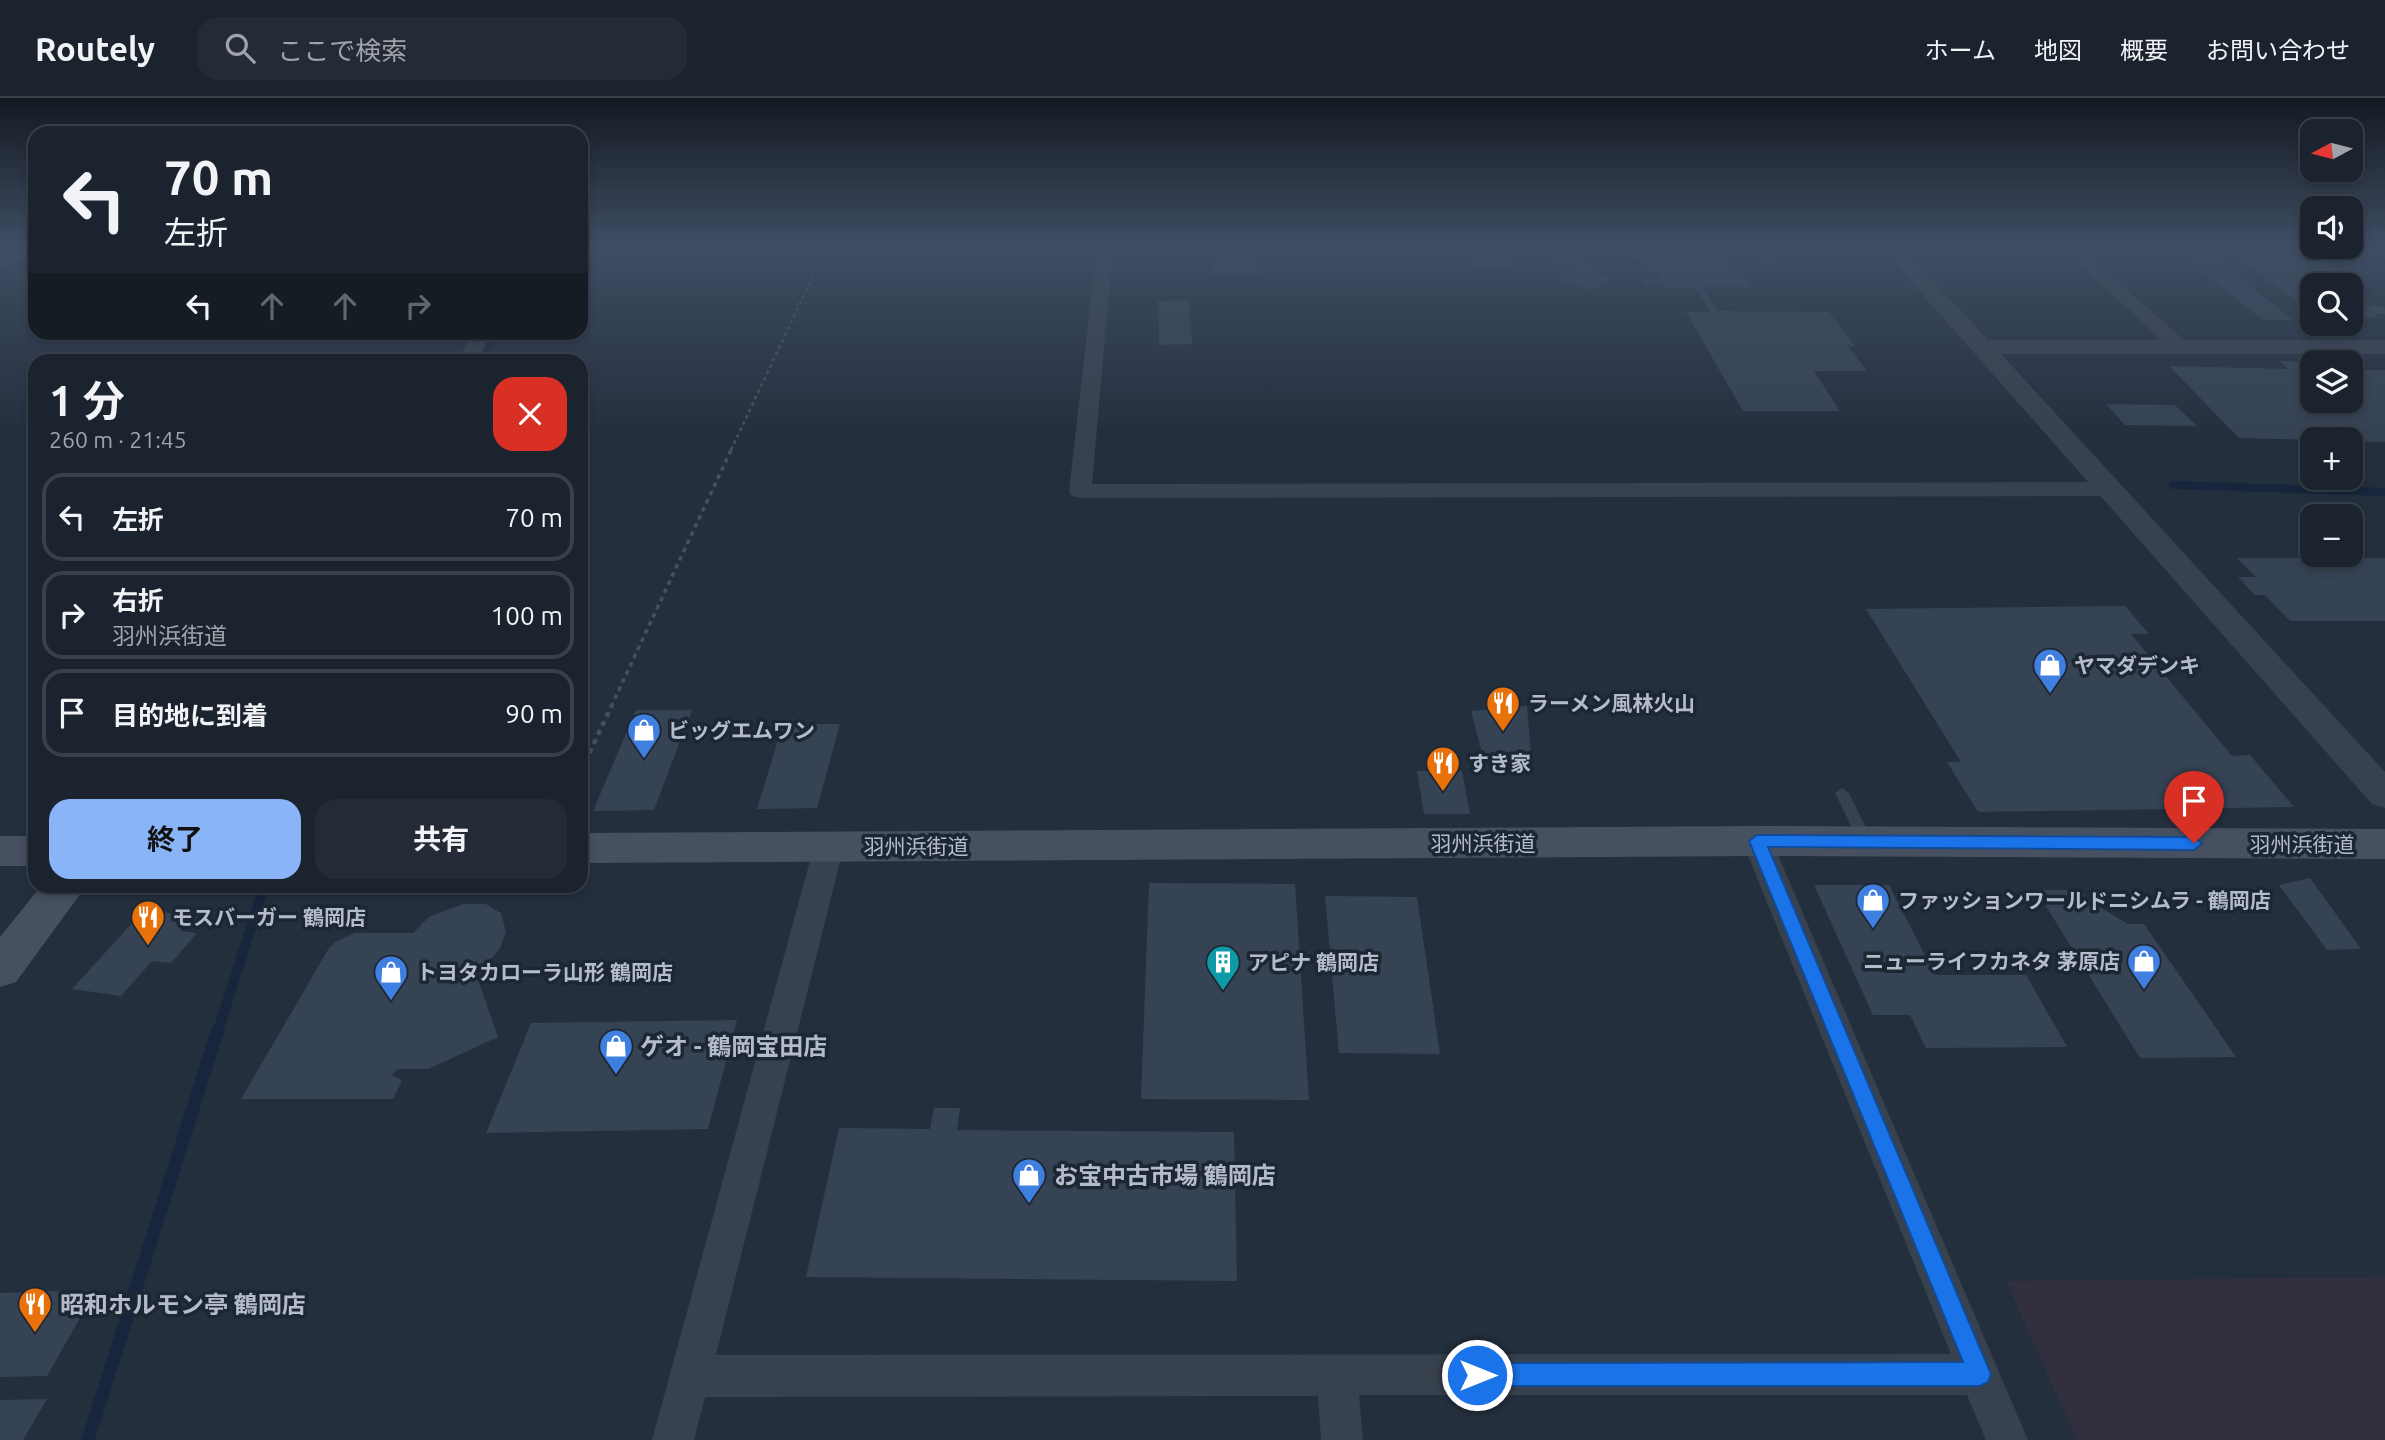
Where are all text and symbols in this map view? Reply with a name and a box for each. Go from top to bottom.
search box [197,17,687,80]
icon: search [221,29,259,67]
text: Routely [35,30,155,67]
text: ここで検索 [277,36,407,65]
text: ホーム [1925,37,1996,64]
text: 地図 [2034,37,2082,64]
text: 概要 [2120,37,2168,64]
text: お問い合わせ [2206,37,2350,64]
north arrow [2300,119,2362,182]
map controls [2300,119,2363,567]
text: 70 m [164,149,273,204]
icon: left [49,154,140,245]
button: sound [2300,196,2363,259]
text: 左折 [164,214,228,250]
button: search [2300,273,2363,336]
icon: left [180,287,218,325]
icon: ahead [253,287,291,325]
icon: ahead [326,287,364,325]
icon: right [399,287,437,325]
button: layers [2300,350,2363,413]
text: 1 分 [49,377,125,424]
button: close [493,377,567,451]
text: 260 m · 21:45 [49,427,187,452]
button: + [2300,427,2363,490]
icon: left [53,498,91,536]
text: 70 m [505,503,563,532]
button: − [2300,504,2363,567]
text: 左折 [112,505,164,534]
text: 右折 [112,586,164,615]
icon: right [53,596,91,634]
text: 100 m [491,601,563,630]
text: 羽州浜街道 [112,623,227,648]
shop icon: ヤマダデンキ [2031,646,2069,695]
place label: ヤマダデンキ [2074,653,2200,677]
restaurant icon: ラーメン風林火山 [1484,684,1522,733]
place label: ラーメン風林火山 [1528,691,1695,715]
icon: arrive [53,694,91,732]
text: 90 m [505,699,563,728]
text: 目的地に到着 [112,701,268,730]
shop icon: ビッグエムワン [625,711,663,760]
place label: ビッグエムワン [668,718,815,742]
restaurant icon: すき家 [1424,744,1462,793]
place label: すき家 [1468,751,1531,775]
pin [2164,771,2224,843]
icon: arrive [2175,782,2213,820]
button: 終了 [49,799,301,879]
button: 共有 [315,799,567,879]
street label: 羽州浜街道 [1431,831,1536,855]
street label: 羽州浜街道 [2250,832,2355,856]
street label: 羽州浜街道 [864,834,969,858]
shop icon: ファッションワールドニシムラ - 鶴岡店 [1854,881,1892,930]
place label: ファッションワールドニシムラ - 鶴岡店 [1898,888,2271,912]
restaurant icon: モスバーガー 鶴岡店 [129,898,167,947]
place label: モスバーガー 鶴岡店 [172,905,366,929]
shop icon: ニューライフカネタ 茅原店 [2125,942,2163,991]
building icon: アピナ 鶴岡店 [1204,943,1242,992]
place label: ニューライフカネタ 茅原店 [1863,949,2120,973]
place label: アピナ 鶴岡店 [1248,950,1379,974]
shop icon: トヨタカローラ山形 鶴岡店 [372,953,410,1002]
place label: トヨタカローラ山形 鶴岡店 [416,960,673,984]
shop icon: ゲオ - 鶴岡宝田店 [597,1027,635,1076]
place label: ゲオ - 鶴岡宝田店 [640,1033,827,1060]
shop icon: お宝中古市場 鶴岡店 [1010,1156,1048,1205]
place label: お宝中古市場 鶴岡店 [1054,1162,1276,1189]
restaurant icon: 昭和ホルモン亭 鶴岡店 [16,1285,54,1334]
place label: 昭和ホルモン亭 鶴岡店 [60,1291,306,1318]
position arrow [1440,1338,1514,1412]

